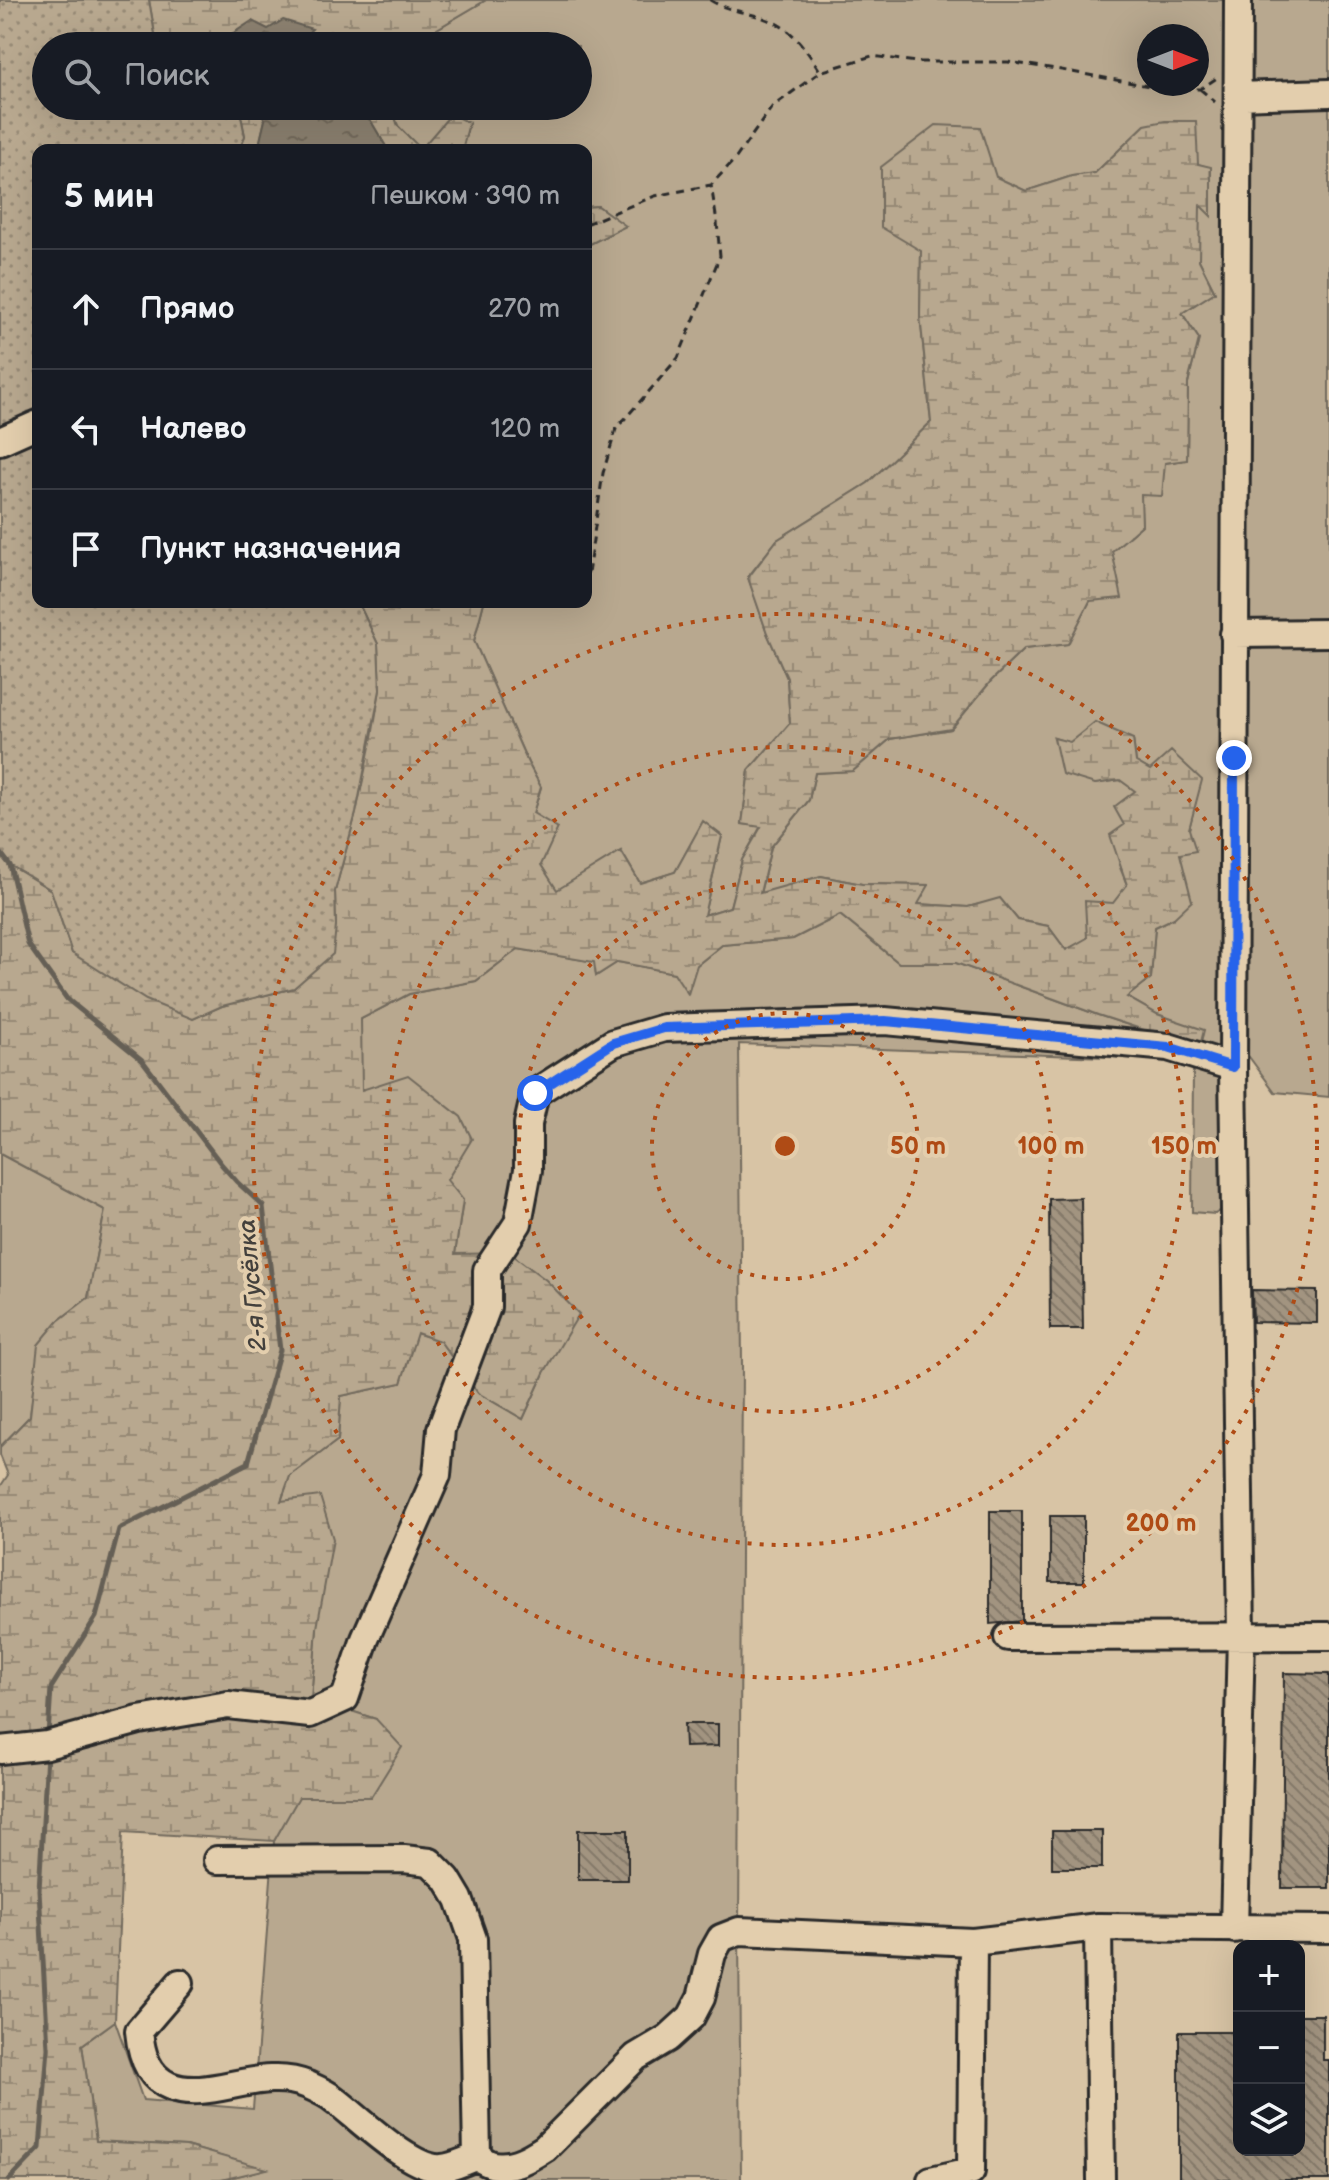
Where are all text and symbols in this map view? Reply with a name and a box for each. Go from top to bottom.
north arrow [1137,24,1209,96]
search box [32,32,592,120]
icon: search [60,54,104,98]
text: Поиск [124,58,210,94]
text: 5 мин [64,176,154,217]
text: Пешком · 390 m [370,181,560,212]
icon: ahead [64,287,108,331]
text: Прямо [140,291,234,327]
text: 270 m [488,294,560,325]
icon: left [64,407,108,451]
text: Налево [140,411,246,447]
text: 120 m [491,414,560,445]
icon: arrive [64,527,108,571]
text: Пункт назначения [140,531,401,567]
route end [1216,740,1252,776]
route start [517,1075,553,1111]
centre of rings [771,1132,799,1160]
text: 50 m [890,1132,946,1161]
text: 100 m [1018,1132,1084,1161]
text: 150 m [1151,1132,1217,1161]
water label: 2-я Гусёлка [232,1218,273,1352]
text: 200 m [1126,1509,1196,1538]
map controls [1233,1940,1305,2156]
button: + [1233,1940,1305,2012]
button: − [1233,2012,1305,2084]
button: layers [1233,2084,1305,2156]

